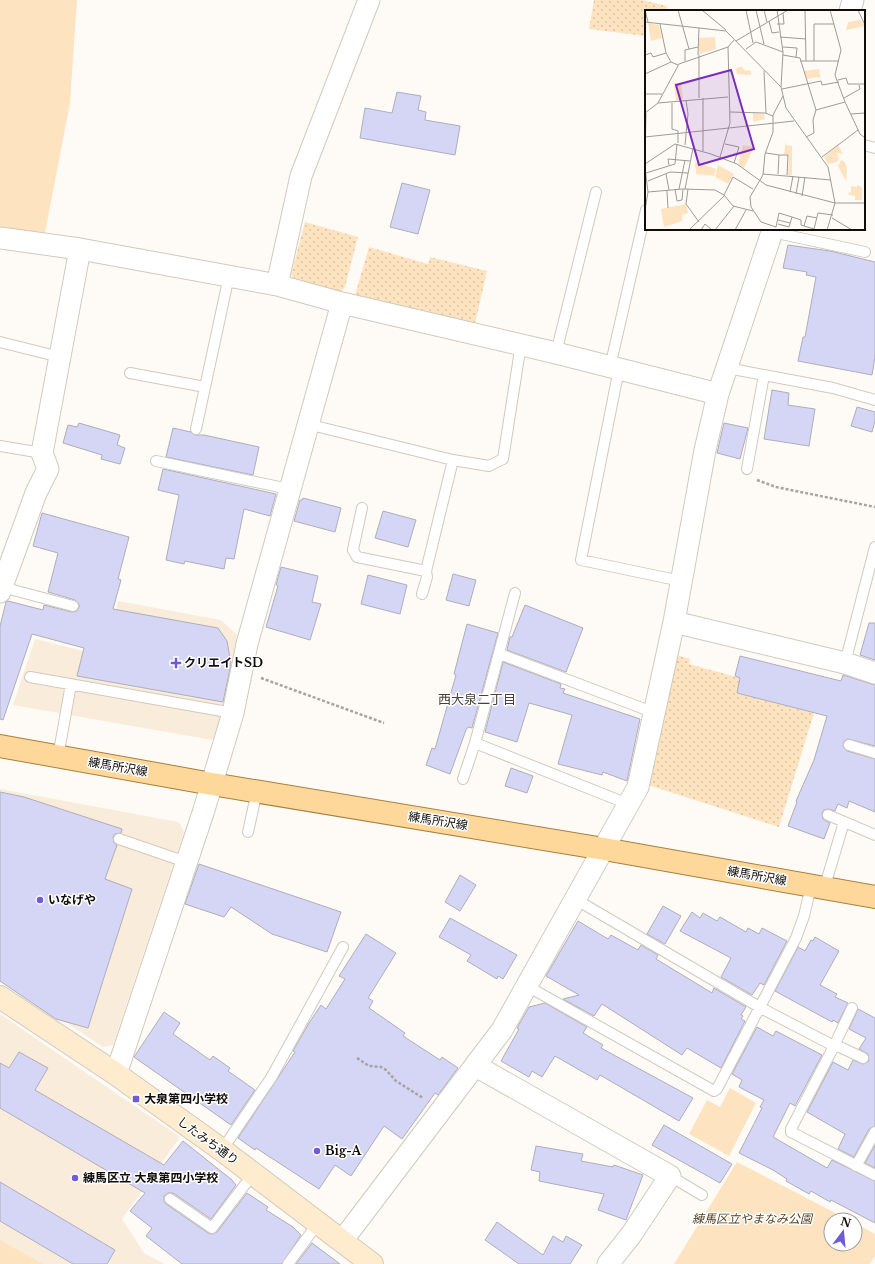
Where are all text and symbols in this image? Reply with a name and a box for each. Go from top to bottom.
inset map [645,10,865,230]
place label: クリエイトSD [184,655,263,670]
marker: クリエイトSD [171,658,181,668]
district label: 西大泉二丁目 [438,691,516,708]
street label: 練馬所沢線 [87,754,149,779]
street label: 練馬所沢線 [407,808,469,833]
street label: 練馬所沢線 [726,863,788,888]
place label: いなげや [48,892,96,907]
marker: いなげや [35,895,45,905]
place label: 大泉第四小学校 [144,1091,228,1106]
marker: 大泉第四小学校 [131,1094,141,1104]
street label: したみち通り [175,1113,242,1168]
place label: Big-A [325,1143,362,1158]
marker: Big-A [312,1146,322,1156]
place label: 練馬区立 大泉第四小学校 [83,1170,218,1185]
marker: 練馬区立 大泉第四小学校 [70,1173,80,1183]
park label: 練馬区立やまなみ公園 [692,1211,814,1226]
north arrow [823,1212,863,1252]
text: N [839,1214,853,1231]

